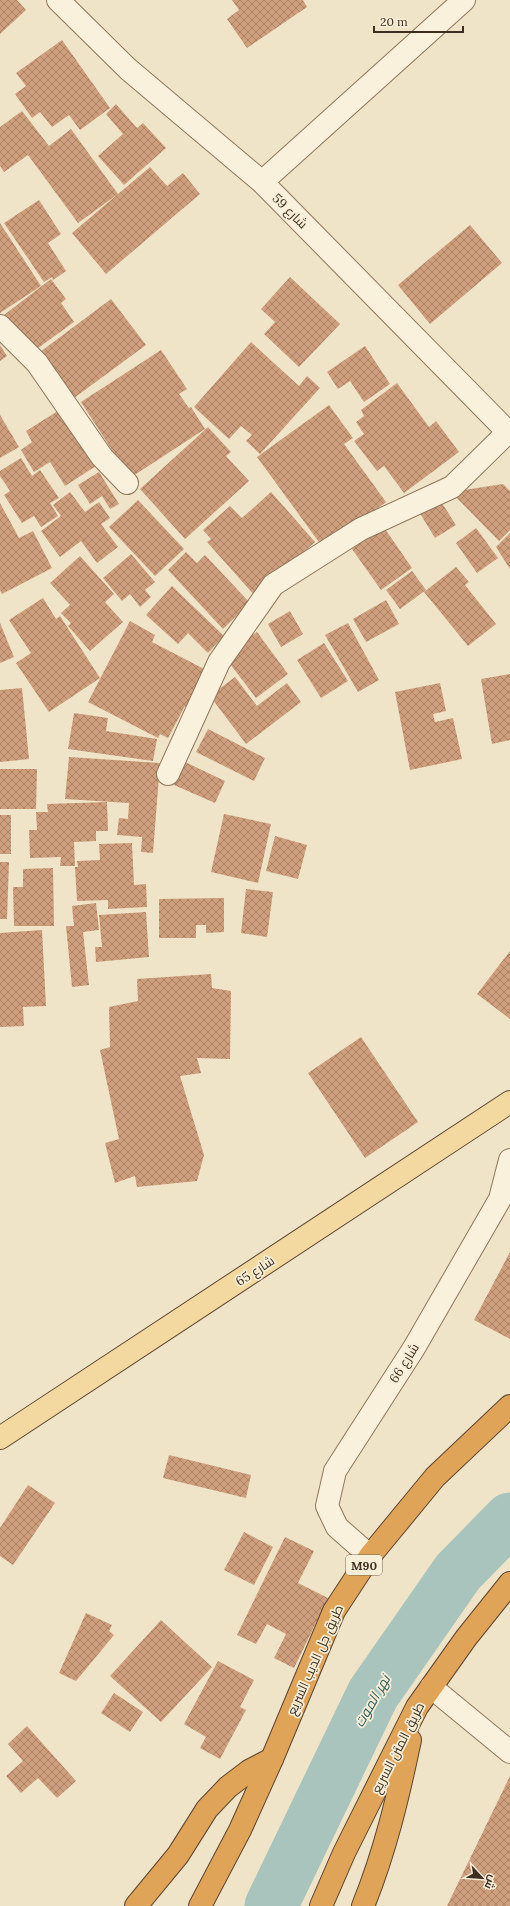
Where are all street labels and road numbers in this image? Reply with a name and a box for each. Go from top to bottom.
street label: شارع 59 [269,190,311,232]
street label: شارع 65 [232,1252,278,1290]
street label: شارع 66 [385,1340,423,1386]
road number: M90 [346,1555,382,1575]
street label: طريق جل الديب السريع [283,1602,347,1718]
street label: طريق المتن السريع [368,1700,428,1796]

